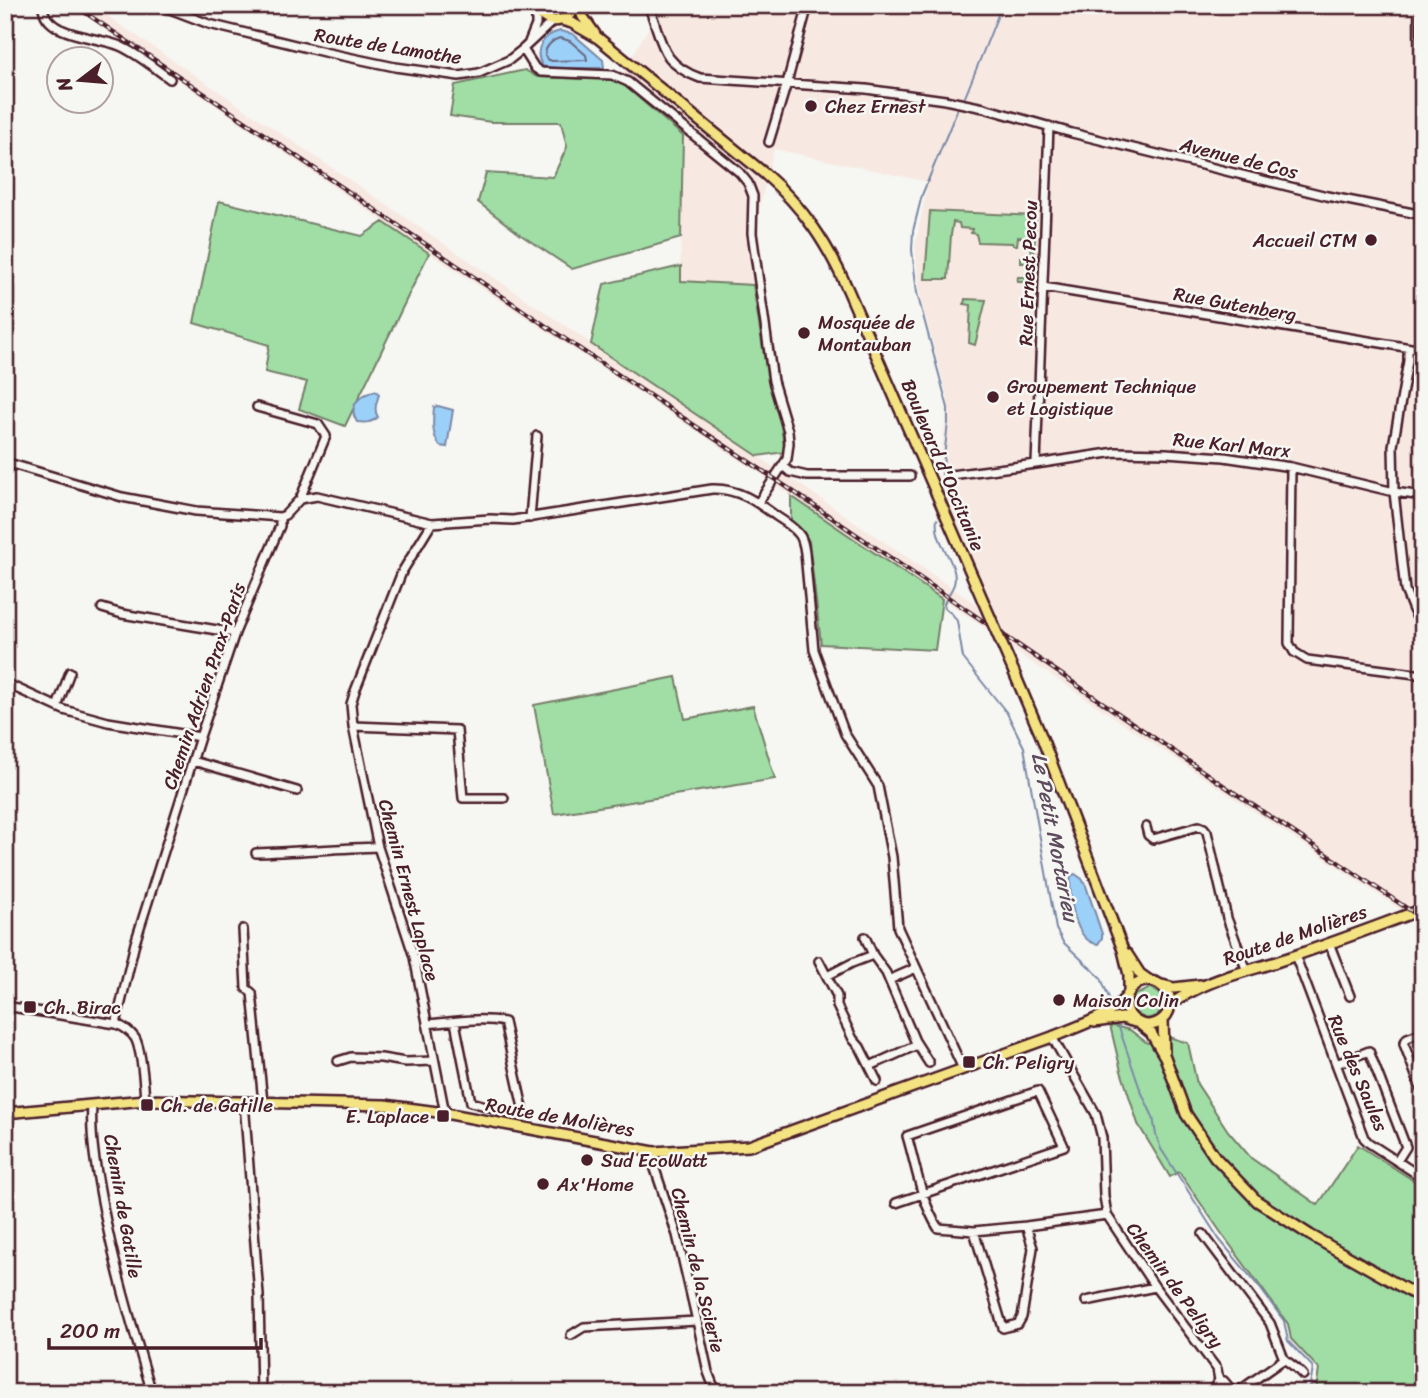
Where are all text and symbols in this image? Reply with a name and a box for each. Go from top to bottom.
street label: Route de Lamothe [312,18,464,74]
north arrow [46,46,116,116]
text: N [46,73,82,96]
place label: Chez Ernest [825,90,927,123]
marker: Chez Ernest [803,98,819,114]
street label: Avenue de Cos [1176,127,1302,189]
street label: Rue Ernest Pecou [1009,200,1047,346]
place label: Accueil CTM [1252,224,1357,257]
marker: Accueil CTM [1363,232,1379,248]
street label: Rue Gutenberg [1171,277,1299,331]
place label: Mosquée de Montauban [818,306,915,361]
marker: Mosquée de Montauban [796,325,812,341]
place label: Groupement Technique et Logistique [1007,370,1196,425]
street label: Boulevard d'Occitanie [892,374,994,557]
marker: Groupement Technique et Logistique [985,389,1001,405]
street label: Rue Karl Marx [1172,422,1293,468]
street label: Chemin Adrien Prax-Paris [153,578,255,794]
water label: Le Petit Mortarieu [1020,749,1090,927]
street label: Chemin Ernest Laplace [369,795,449,985]
street label: Route de Molières [1219,895,1372,975]
place label: Maison Colin [1073,984,1179,1017]
place label: Ch. Birac [44,991,121,1024]
marker: Maison Colin [1051,992,1067,1008]
marker: Ch. Birac [22,999,38,1015]
street label: Rue des Saules [1319,1009,1398,1137]
place label: Ch. Peligry [983,1046,1074,1079]
marker: Ch. Peligry [961,1054,977,1070]
street label: Route de Molières [483,1088,637,1146]
place label: Ch. de Gatille [161,1089,273,1122]
marker: Ch. de Gatille [139,1097,155,1113]
place label: E. Laplace [346,1100,429,1133]
marker: E. Laplace [435,1108,451,1124]
street label: Chemin de Gatille [94,1131,152,1281]
place label: Sud EcoWatt [601,1144,708,1177]
marker: Sud EcoWatt [579,1152,595,1168]
place label: Ax'Home [556,1168,634,1201]
marker: Ax'Home [535,1176,551,1192]
street label: Chemin de la Scierie [662,1184,735,1356]
street label: Chemin de Peligry [1118,1215,1233,1355]
scale bar [49,1307,261,1351]
text: 200 m [60,1312,120,1350]

